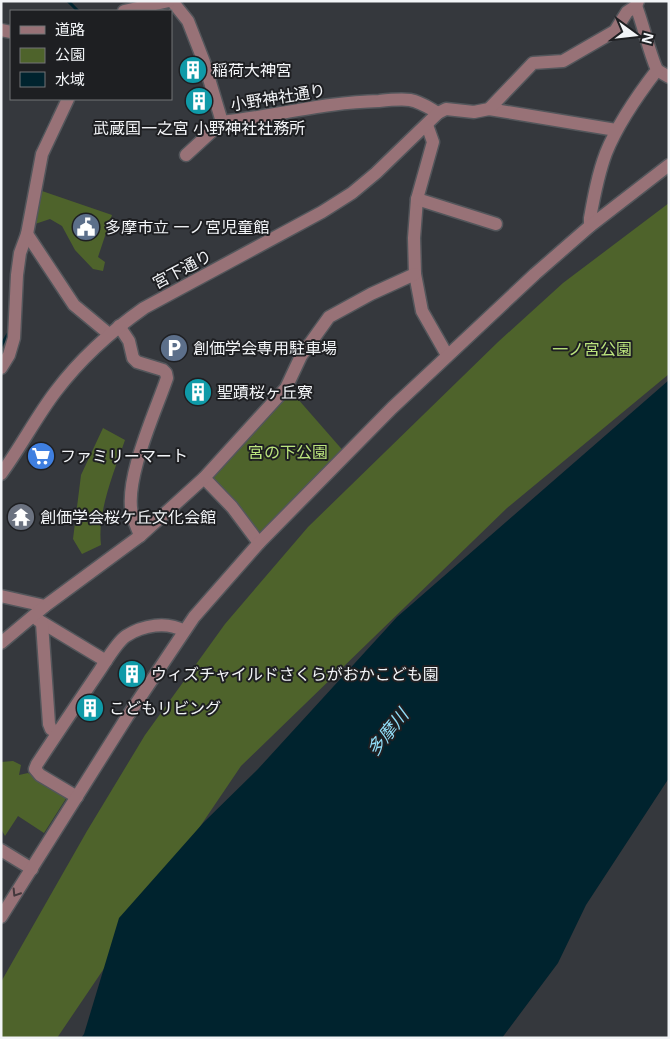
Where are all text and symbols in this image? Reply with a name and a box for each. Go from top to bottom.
legend [10,10,172,100]
north arrow [610,10,660,60]
text: 道路 [55,19,85,39]
text: N [637,31,659,46]
text: 公園 [55,44,85,64]
building icon: 稲荷大神宮 [178,55,208,85]
place label: 稲荷大神宮 [212,59,292,81]
text: 水域 [55,69,85,89]
street label: 小野神社通り [229,79,327,115]
building icon: 武蔵国一之宮 小野神社社務所 [184,86,214,116]
place label: 武蔵国一之宮 小野神社社務所 [93,117,305,139]
public building icon: 多摩市立 一ノ宮児童館 [71,212,101,242]
place label: 多摩市立 一ノ宮児童館 [105,216,269,238]
street label: 宮下通り [149,244,215,294]
parking icon: 創価学会専用駐車場 [159,333,189,363]
place label: 創価学会専用駐車場 [193,337,337,359]
park label: 一ノ宮公園 [552,338,632,360]
building icon: 聖蹟桜ヶ丘寮 [183,377,213,407]
place label: 聖蹟桜ヶ丘寮 [217,381,313,403]
supermarket icon: ファミリーマート [26,441,56,471]
park label: 宮の下公園 [248,441,328,463]
place label: ファミリーマート [60,445,188,467]
temple icon: 創価学会桜ケ丘文化会館 [6,502,36,532]
place label: 創価学会桜ケ丘文化会館 [40,506,216,528]
building icon: ウィズチャイルドさくらがおかこども園 [117,659,147,689]
place label: ウィズチャイルドさくらがおかこども園 [151,663,439,685]
building icon: こどもリビング [75,693,105,723]
place label: こどもリビング [109,697,221,719]
water label: 多摩川 [361,702,415,761]
one-way arrow [13,888,23,897]

